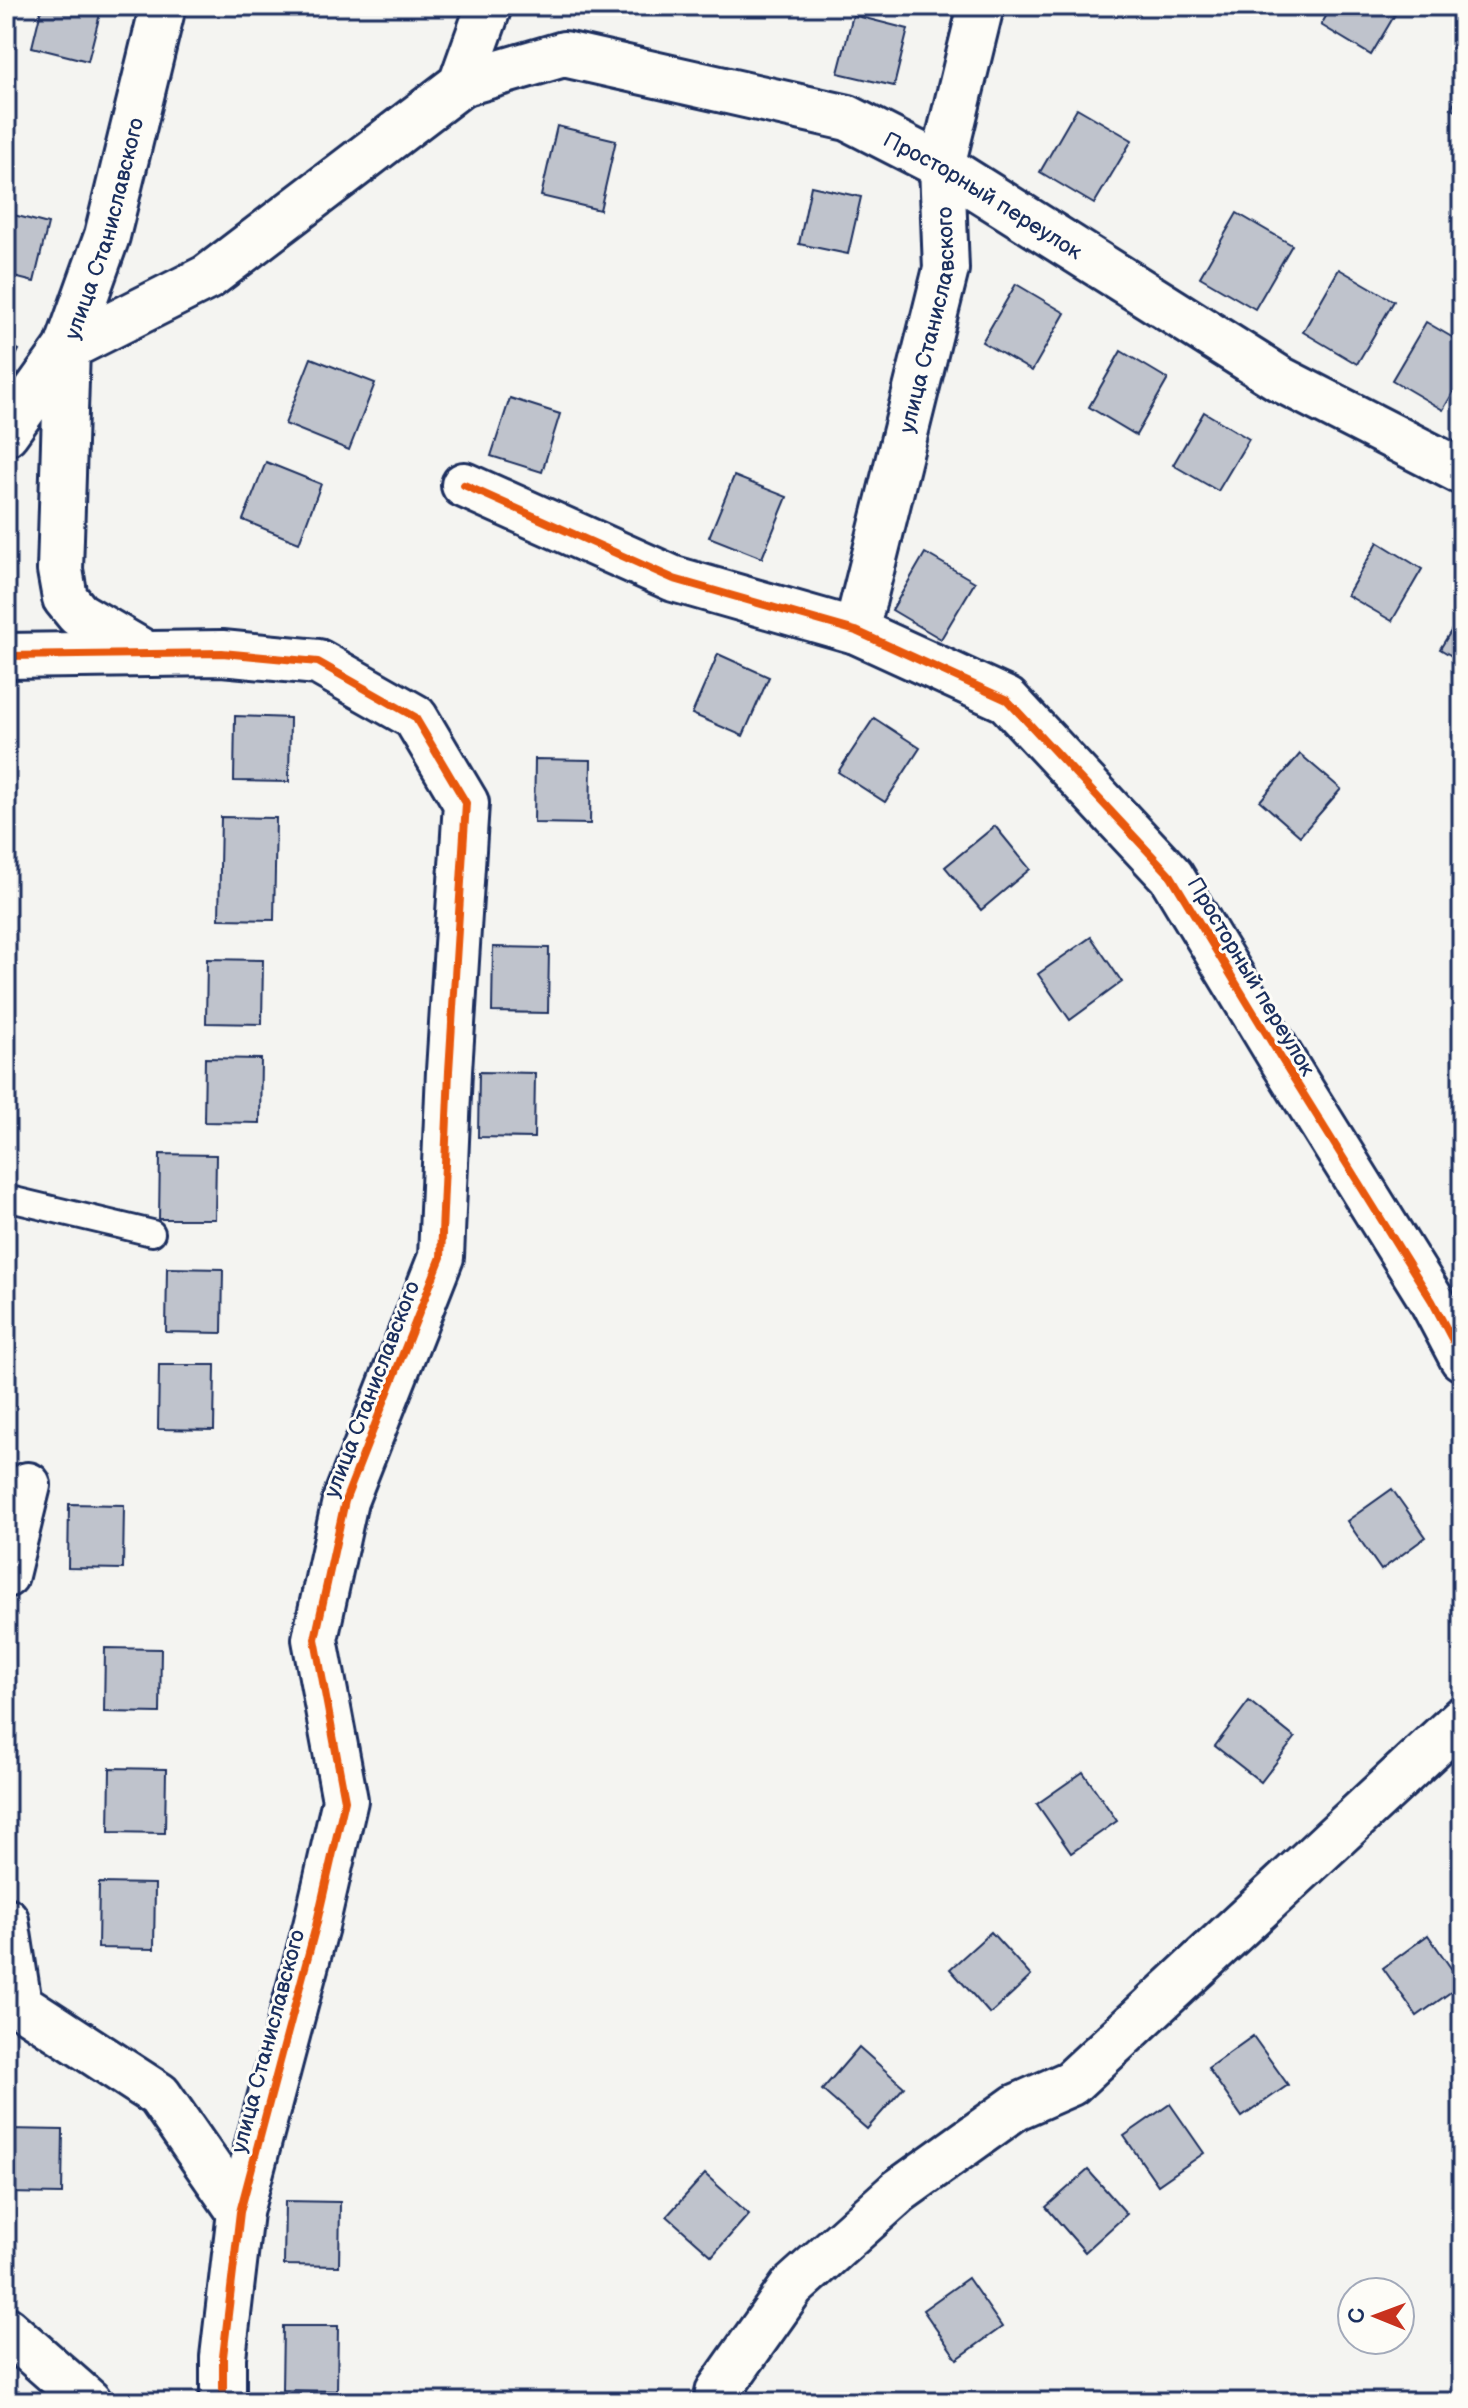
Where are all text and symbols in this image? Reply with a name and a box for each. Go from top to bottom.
street label: улица Станиславского [59,115,150,343]
street label: Просторный переулок [879,126,1087,266]
street label: улица Станиславского [894,206,961,436]
street label: Просторный переулок [1181,872,1321,1081]
street label: улица Станиславского [319,1277,426,1502]
street label: улица Станиславского [226,1927,311,2156]
north arrow [1336,2276,1416,2356]
text: С [1344,2308,1371,2324]

